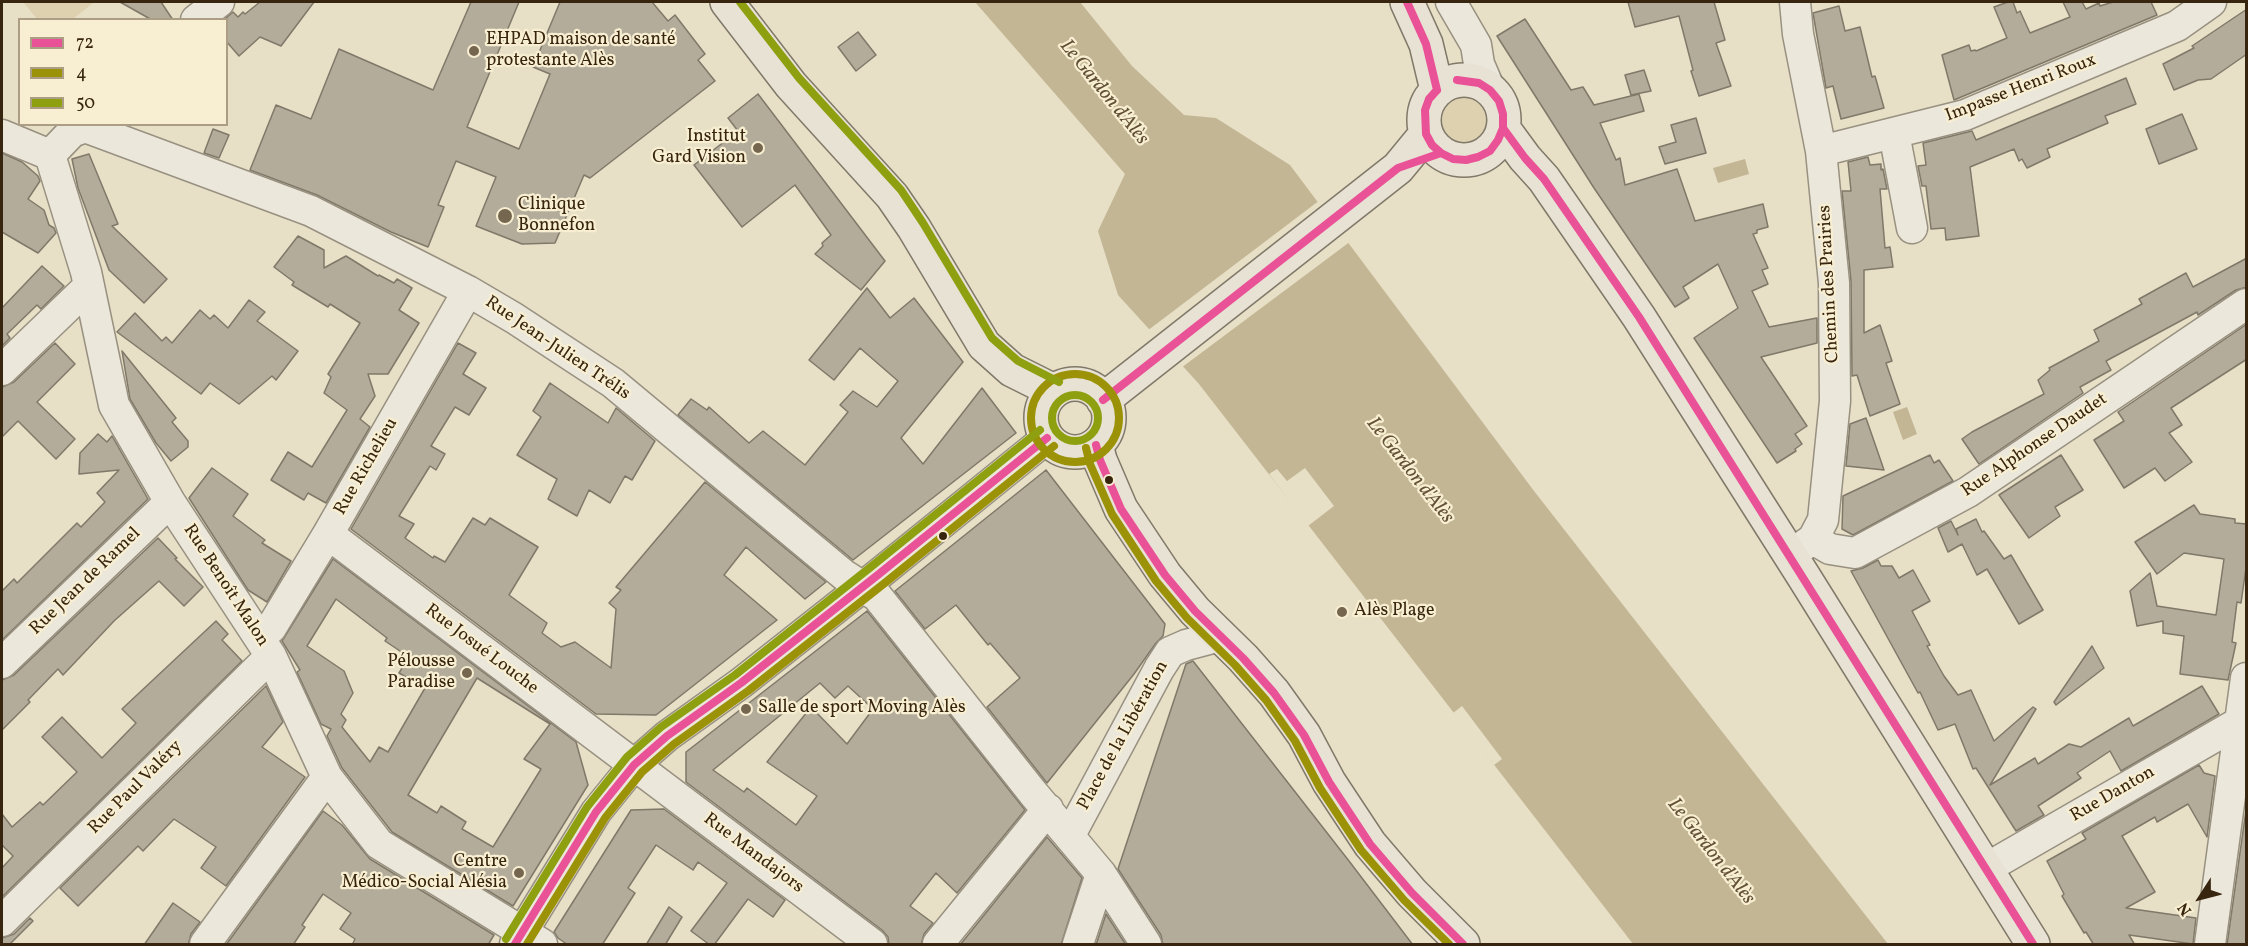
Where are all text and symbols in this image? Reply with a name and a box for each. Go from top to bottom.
legend [18,18,228,126]
place label: EHPAD maison de santé protestante Alès [486,30,676,72]
text: 72 [76,31,94,56]
water label: Le Gardon d'Alès [1053,36,1153,150]
marker: EHPAD maison de santé protestante Alès [467,44,481,58]
street label: Impasse Henri Roux [1943,50,2099,128]
text: 4 [76,61,87,86]
text: 50 [76,91,95,116]
place label: Institut Gard Vision [652,127,746,170]
marker: Institut Gard Vision [751,141,765,155]
place label: Clinique Bonnefon [518,195,595,238]
street label: Chemin des Prairies [1815,204,1845,364]
marker: Clinique Bonnefon [496,207,514,225]
street label: Rue Jean-Julien Trélis [480,292,634,406]
street label: Rue Alphonse Daudet [1958,389,2112,503]
water label: Le Gardon d'Alès [1360,413,1458,529]
street label: Rue Richelieu [330,415,404,519]
unlabelled marker [1103,474,1115,486]
street label: Rue Benoît Malon [177,521,273,651]
street label: Rue Jean de Ramel [26,524,146,640]
unlabelled marker [937,530,949,542]
street label: Rue Josué Louche [420,600,542,700]
place label: Alès Plage [1354,601,1434,623]
marker: Alès Plage [1335,605,1349,619]
place label: Pélousse Paradise [387,652,455,694]
street label: Place de la Libération [1074,658,1174,814]
marker: Pélousse Paradise [460,666,474,680]
place label: Salle de sport Moving Alès [758,698,966,720]
marker: Salle de sport Moving Alès [739,702,753,716]
street label: Rue Paul Valéry [85,737,187,839]
street label: Rue Danton [2067,762,2159,828]
water label: Le Gardon d'Alès [1661,794,1759,910]
street label: Rue Mandajors [699,809,807,899]
place label: Centre Médico-Social Alésia [342,852,507,894]
marker: Centre Médico-Social Alésia [512,866,526,880]
north arrow [2170,868,2230,928]
text: N [2173,897,2198,920]

